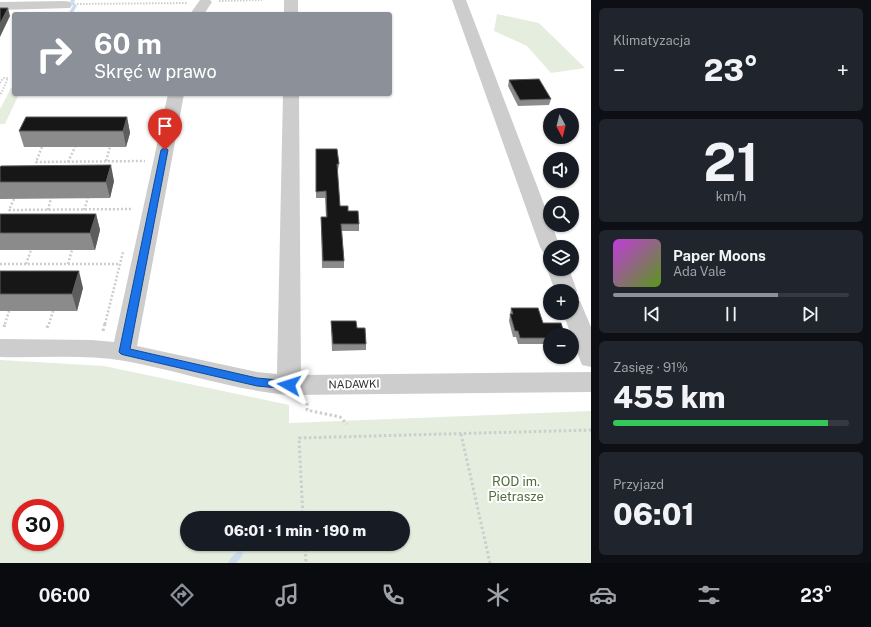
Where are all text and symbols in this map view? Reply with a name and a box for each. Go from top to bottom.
text: 60 m [94,27,162,60]
icon: right [28,28,80,80]
text: Klimatyzacja [613,33,690,48]
text: 23° [704,52,758,88]
text: − [613,57,625,83]
text: + [837,57,849,83]
text: Skręć w prawo [94,61,217,82]
north arrow [543,108,579,144]
map controls [543,108,579,364]
pin [148,109,182,150]
icon: arrive [154,115,176,137]
text: 21 [703,132,759,193]
button: sound [543,152,579,188]
text: km/h [716,189,746,204]
button: search [543,196,579,232]
button: layers [543,240,579,276]
text: Paper Moons [673,247,766,264]
text: Ada Vale [673,264,726,279]
button: + [543,284,579,320]
icon: previous [641,303,663,325]
icon: pause [720,303,742,325]
icon: next [799,303,821,325]
button: − [543,328,579,364]
text: Zasięg · 91% [613,360,688,375]
position arrow [268,364,310,406]
street label: NADAWKI [328,378,380,390]
text: 455 km [613,379,726,415]
park label: ROD im. Pietrasze [488,474,544,504]
text: Przyjazd [613,477,664,492]
text: 06:01 [613,496,695,532]
speed limit sign: 30 [12,499,64,551]
text: 06:01 · 1 min · 190 m [224,522,366,539]
icon: directions [168,581,196,609]
icon: music [273,581,301,609]
icon: phone [379,581,407,609]
icon: climate [484,581,512,609]
icon: car [589,581,617,609]
icon: filters [695,581,723,609]
text: 06:00 [39,585,90,606]
text: 23° [800,585,832,606]

